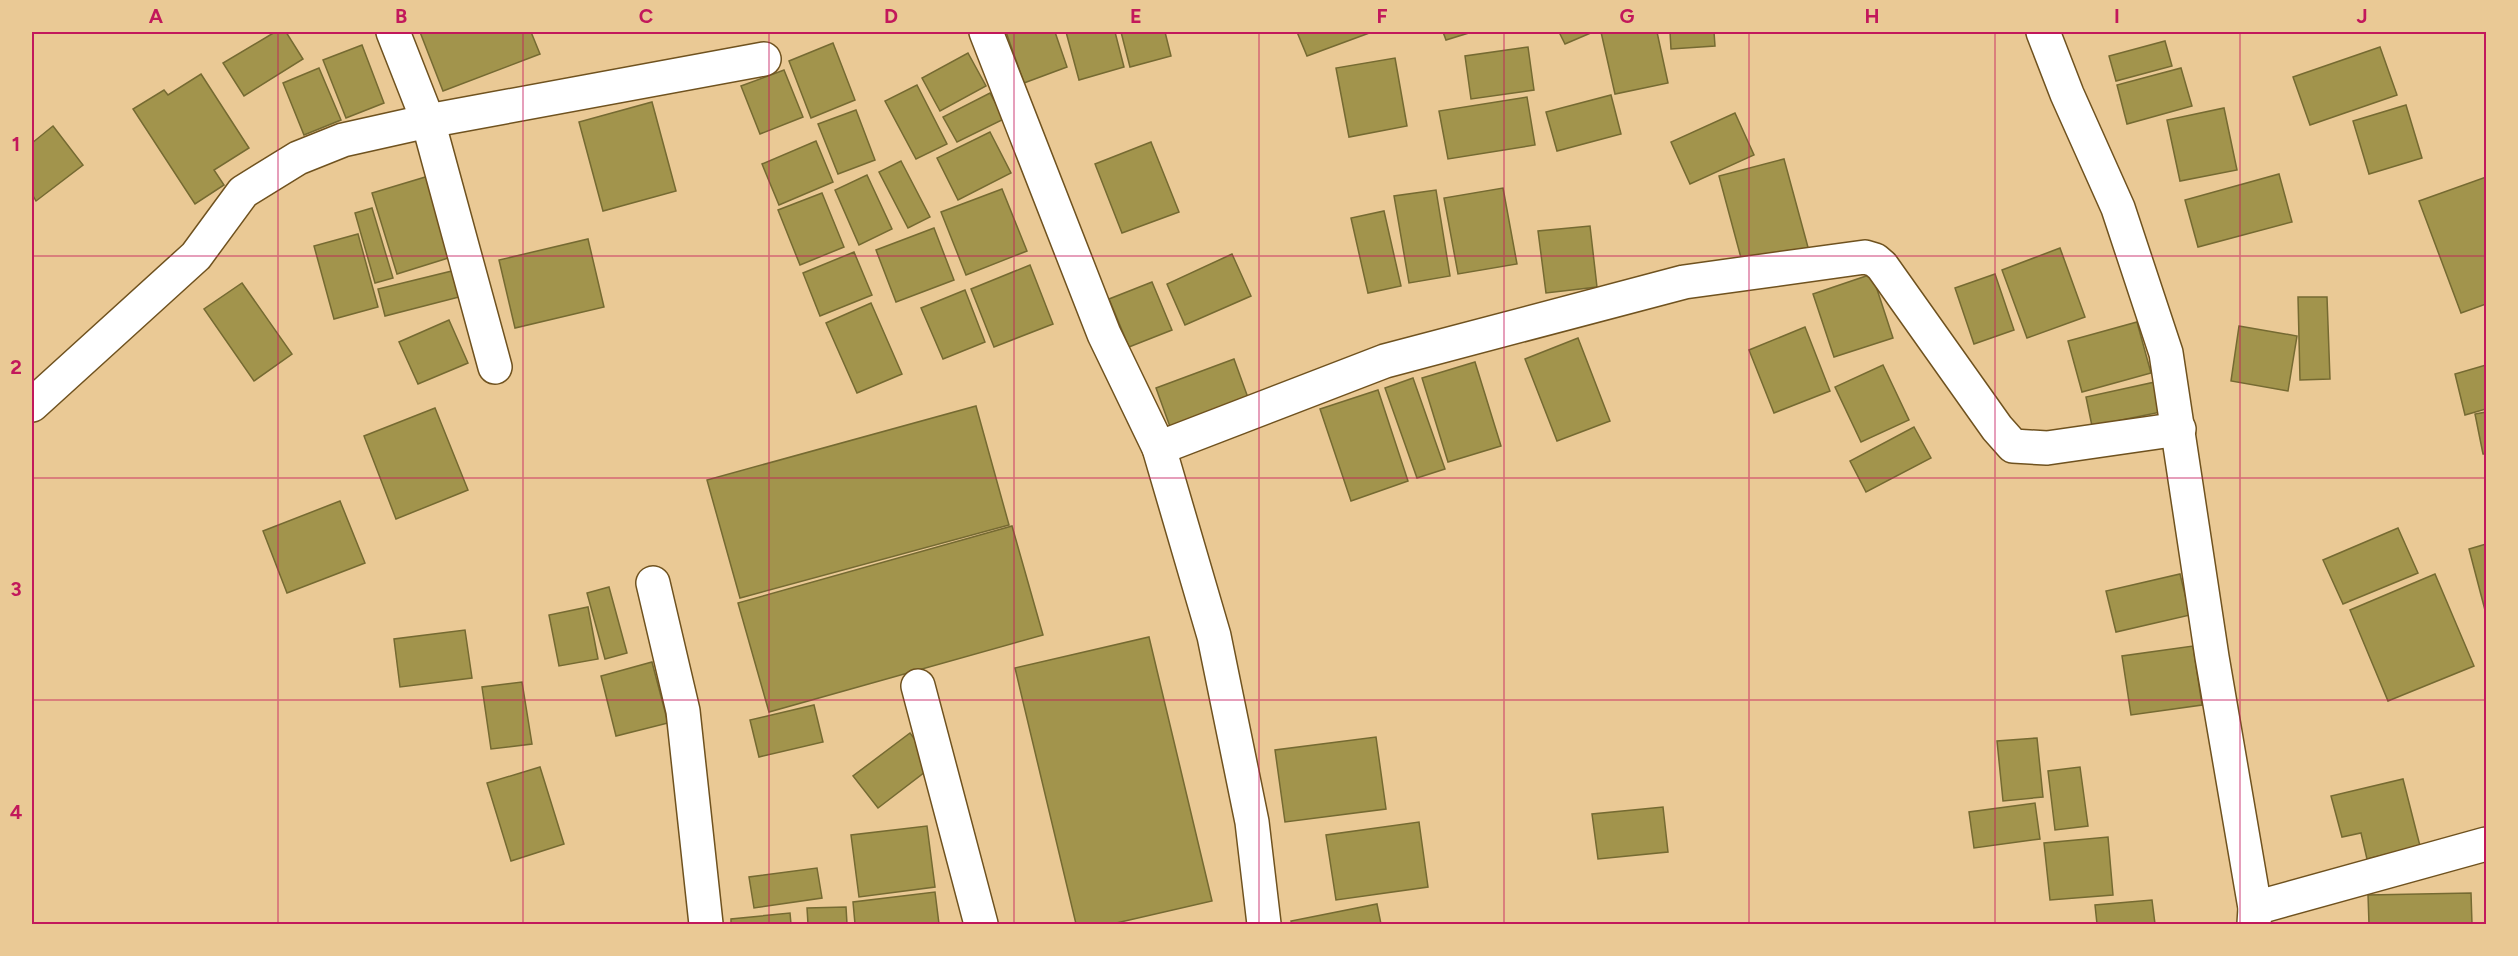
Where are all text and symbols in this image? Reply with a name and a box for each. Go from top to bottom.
text: A [149,4,164,28]
text: B [395,4,407,28]
text: C [639,4,653,28]
text: D [884,4,898,28]
text: E [1130,4,1142,28]
text: F [1376,4,1388,28]
text: G [1620,4,1635,28]
text: H [1865,4,1880,28]
text: I [2114,4,2120,28]
text: J [2356,4,2368,28]
text: 1 [12,132,20,156]
text: 2 [10,355,22,379]
text: 3 [10,577,22,601]
text: 4 [10,800,23,824]

